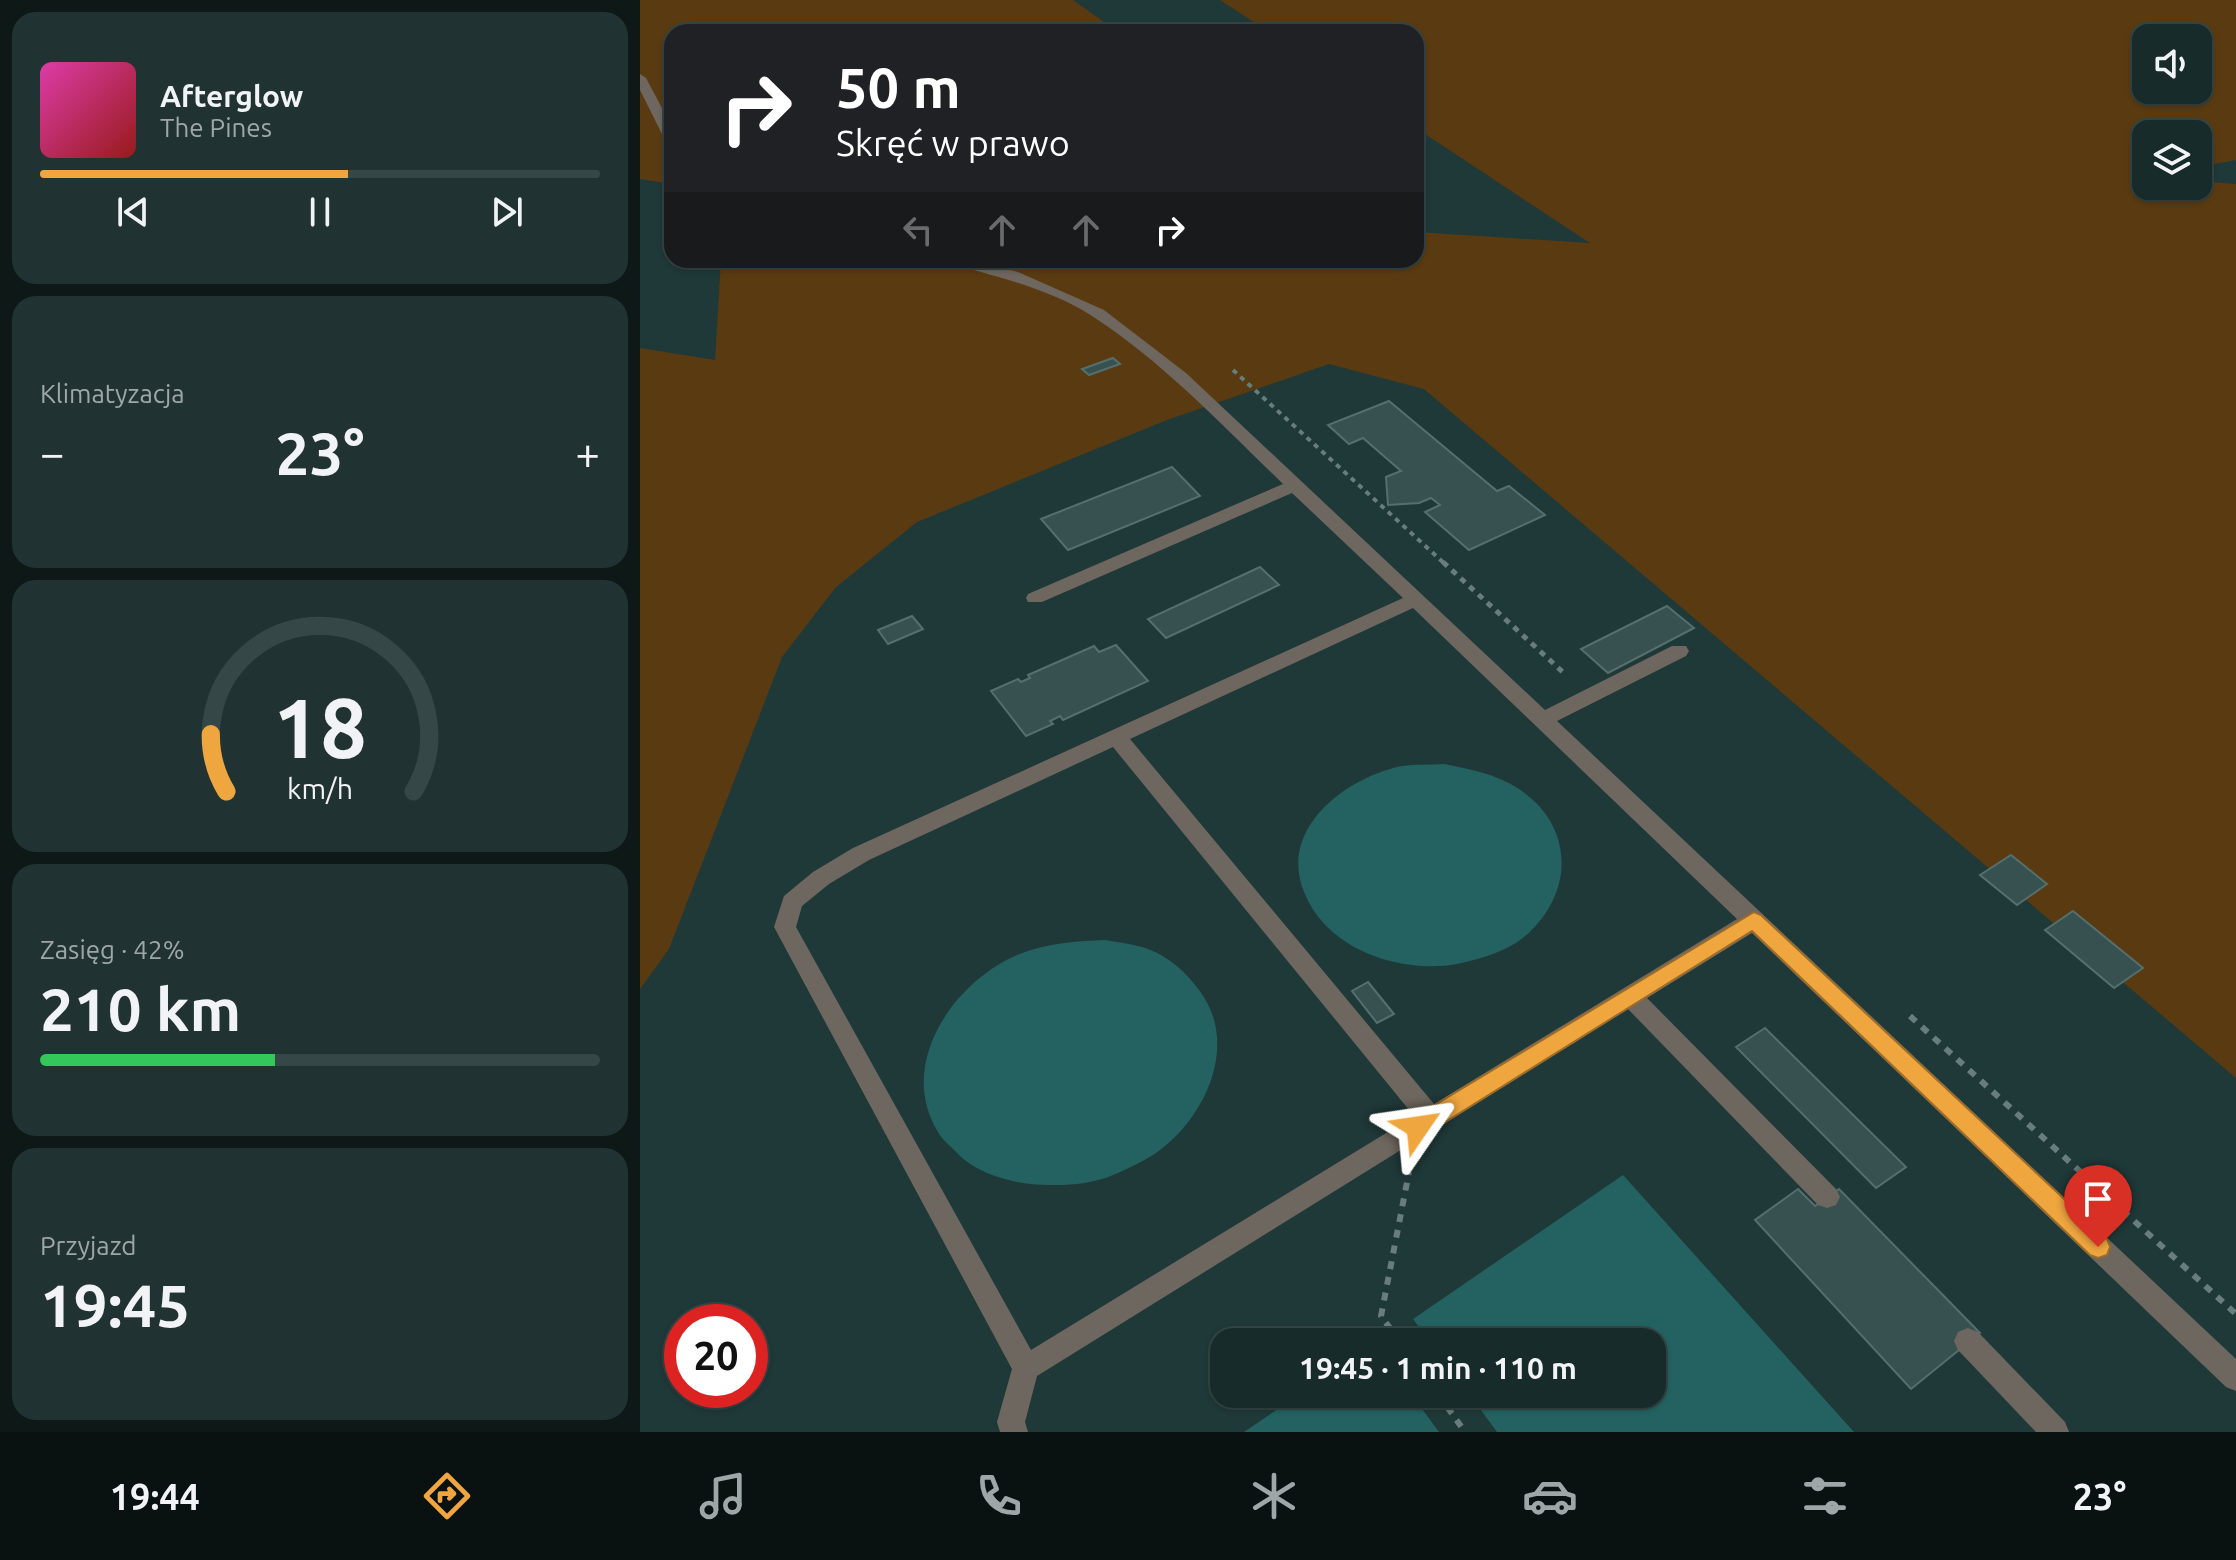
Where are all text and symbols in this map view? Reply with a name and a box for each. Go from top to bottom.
map controls [2132,24,2212,200]
button: sound [2132,24,2212,104]
icon: right [704,56,808,160]
text: 50 m [836,56,961,119]
text: Afterglow [160,79,303,113]
text: The Pines [160,113,272,142]
button: layers [2132,120,2212,200]
text: Skręć w prawo [836,122,1070,163]
icon: previous [111,190,155,234]
icon: pause [298,190,342,234]
icon: next [485,190,529,234]
icon: left [896,208,940,252]
icon: ahead [980,208,1024,252]
icon: ahead [1064,208,1108,252]
icon: right [1148,208,1192,252]
text: Klimatyzacja [40,379,185,408]
text: 23° [276,419,364,486]
text: − [40,428,65,477]
text: + [575,428,600,477]
text: 18 [273,680,367,774]
text: km/h [287,772,353,804]
text: Zasięg · 42% [40,935,185,964]
text: 210 km [40,975,241,1042]
position arrow [1376,1085,1460,1169]
pin [2064,1165,2132,1247]
icon: arrive [2076,1177,2120,1221]
text: Przyjazd [40,1231,137,1260]
text: 19:45 [40,1271,190,1338]
speed limit sign: 20 [664,1304,768,1408]
text: 19:45 · 1 min · 110 m [1299,1351,1577,1385]
icon: directions [419,1468,475,1524]
icon: music [695,1468,751,1524]
icon: phone [971,1468,1027,1524]
icon: climate [1246,1468,1302,1524]
icon: car [1522,1468,1578,1524]
icon: filters [1797,1468,1853,1524]
text: 19:44 [110,1476,200,1517]
text: 23° [2073,1476,2126,1517]

